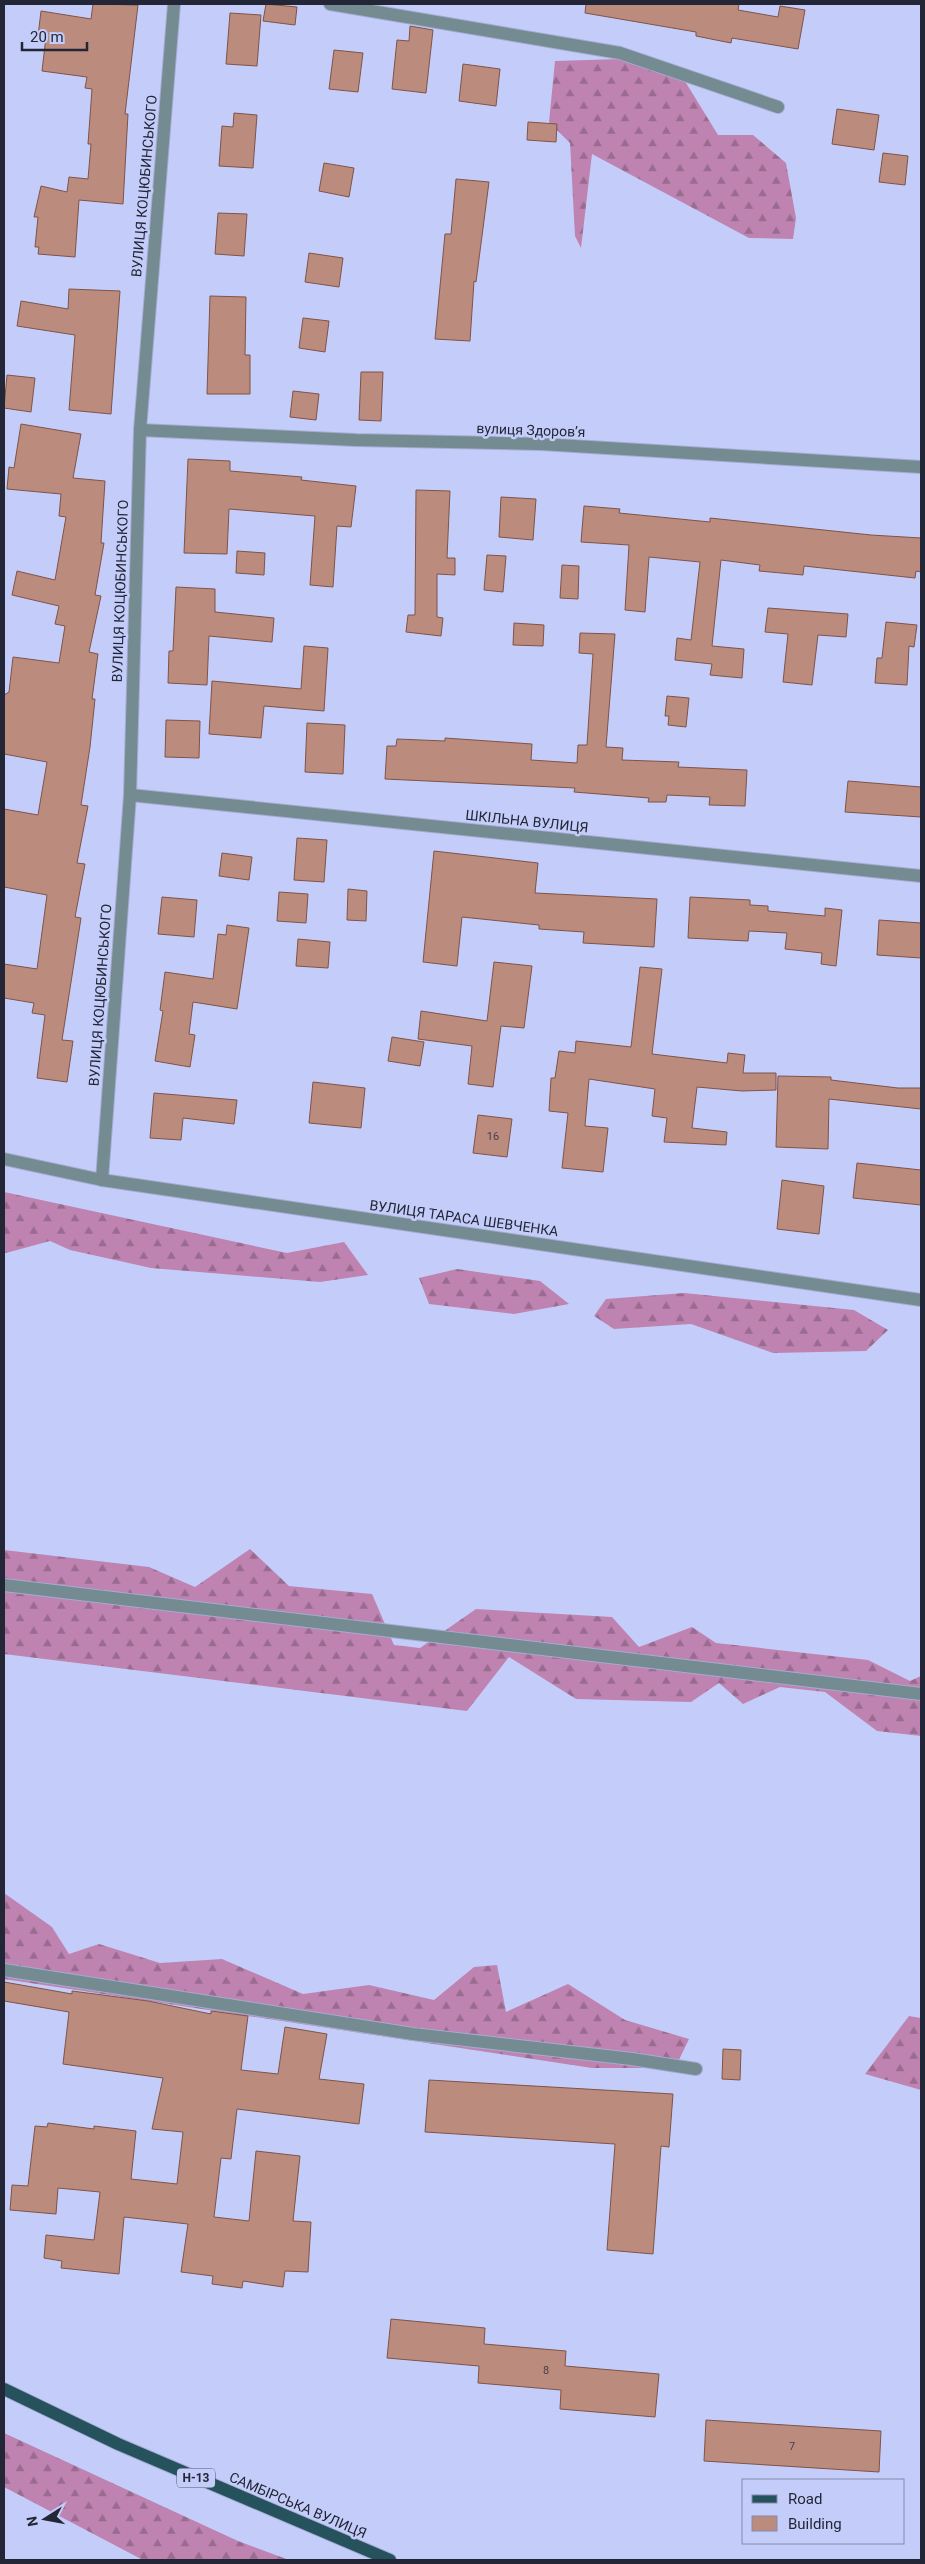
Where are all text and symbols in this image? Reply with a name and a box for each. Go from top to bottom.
scale bar [22,20,88,52]
text: 20 m [30,28,64,46]
street label: ВУЛИЦЯ КОЦЮБИНСЬКОГО [128,94,160,278]
street label: вулиця Здоровʼя [476,420,586,440]
street label: ВУЛИЦЯ КОЦЮБИНСЬКОГО [109,499,131,683]
street label: ШКІЛЬНА ВУЛИЦЯ [465,807,589,835]
street label: ВУЛИЦЯ КОЦЮБИНСЬКОГО [86,903,114,1087]
house number: 16 [487,1130,499,1143]
street label: ВУЛИЦЯ ТАРАСА ШЕВЧЕНКА [369,1197,559,1239]
house number: 8 [543,2364,549,2377]
house number: 7 [789,2440,795,2453]
road number: Н-13 [177,2468,215,2488]
street label: САМБІРСЬКА ВУЛИЦЯ [227,2469,369,2541]
legend [742,2479,905,2544]
text: Road [788,2490,822,2508]
north arrow [20,2494,70,2544]
text: N [23,2515,41,2528]
text: Building [788,2515,842,2533]

